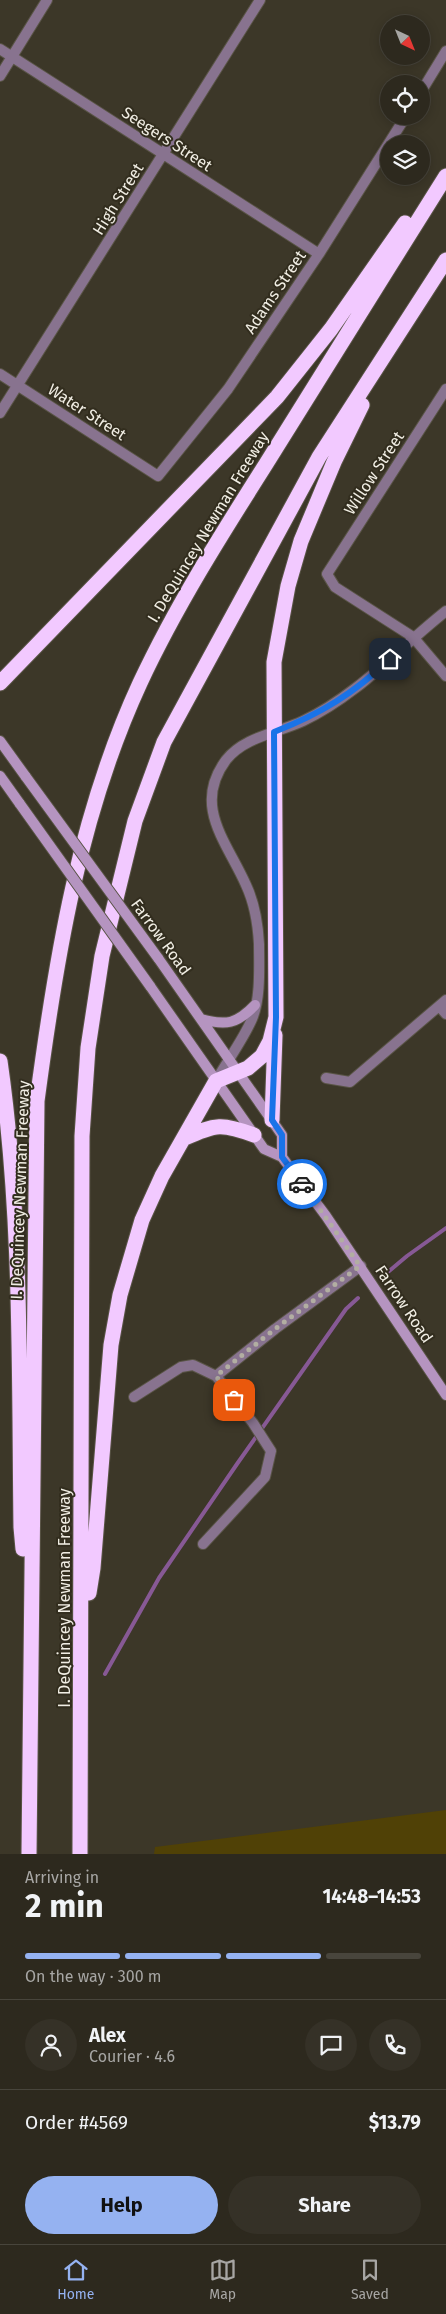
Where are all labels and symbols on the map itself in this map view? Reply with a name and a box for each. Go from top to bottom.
north arrow [380,15,430,65]
street label: Seegers Street [118,103,216,175]
street label: High Street [89,160,148,238]
street label: Adams Street [240,247,310,337]
street label: Water Street [44,380,130,444]
street label: I. DeQuincey Newman Freeway [143,428,273,626]
street label: Willow Street [340,428,408,518]
pin [369,638,411,680]
street label: Farrow Road [127,895,195,979]
street label: I. DeQuincey Newman Freeway [7,1080,33,1300]
courier [277,1159,327,1209]
street label: Farrow Road [371,1262,437,1346]
pin [213,1379,255,1421]
street label: I. DeQuincey Newman Freeway [55,1488,74,1708]

